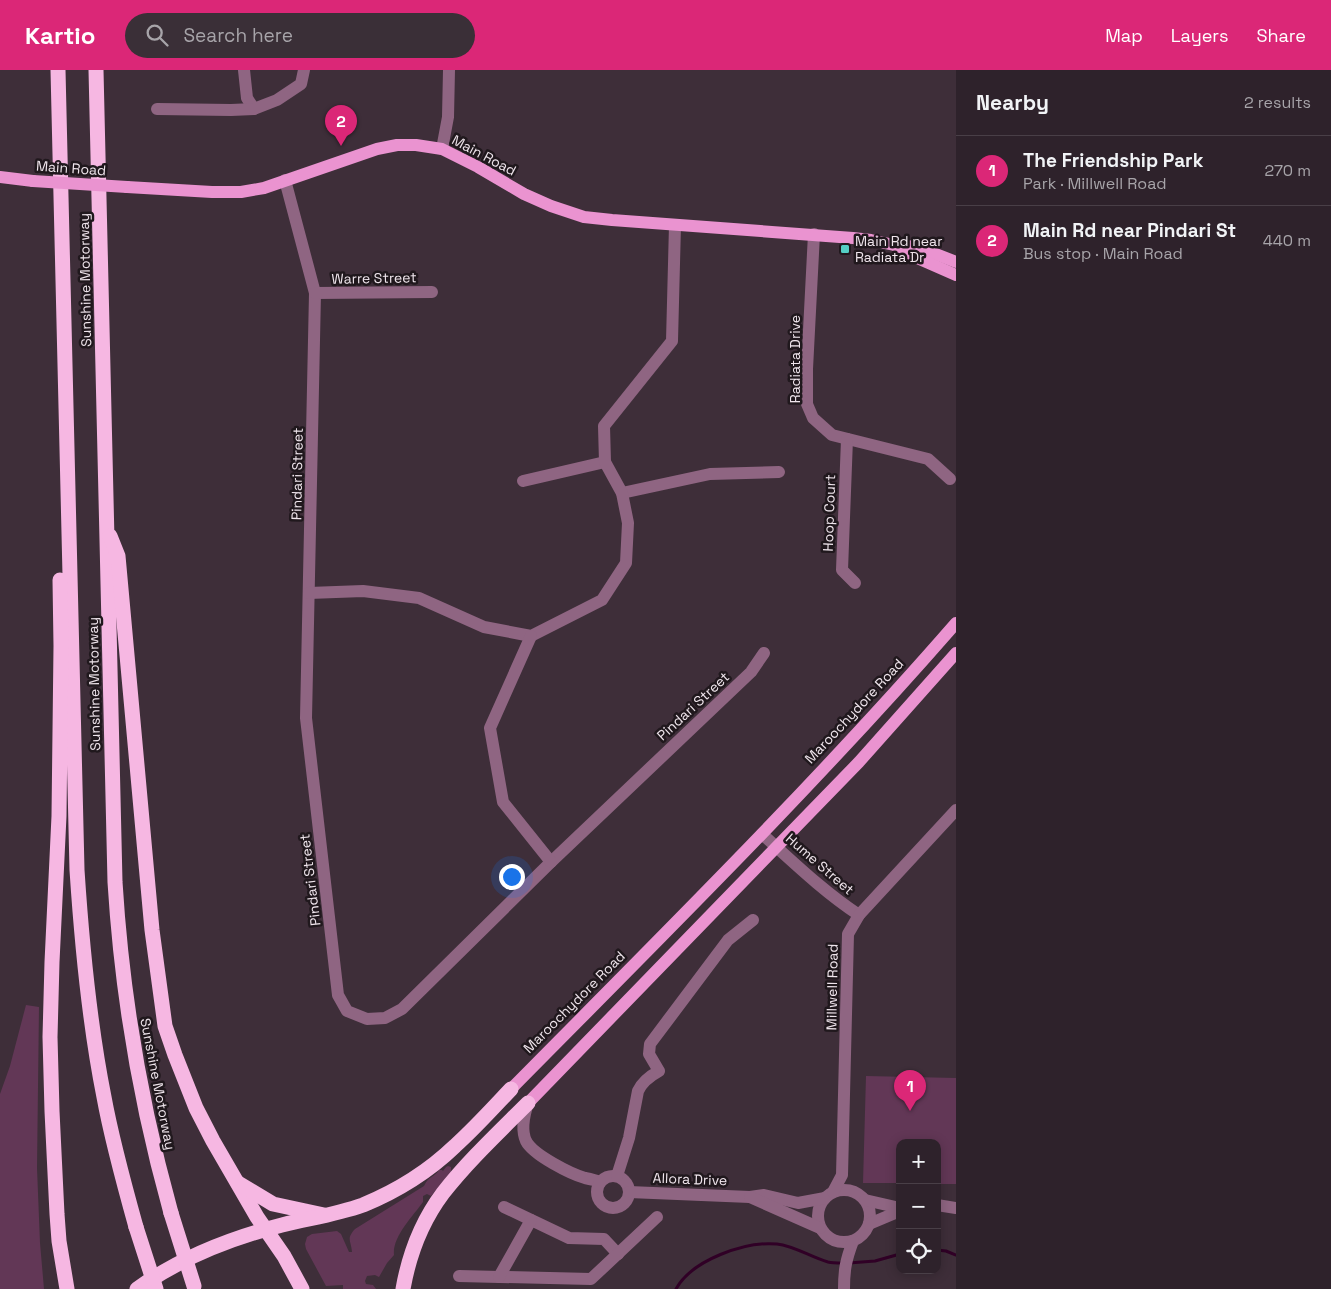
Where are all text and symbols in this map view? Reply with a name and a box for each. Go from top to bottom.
search box [125,13,475,58]
text: Kartio [25,20,95,51]
icon: search [143,21,171,49]
text: Search here [183,23,293,48]
text: Map [1105,24,1143,47]
text: Layers [1171,24,1228,47]
text: Share [1256,24,1306,47]
text: Nearby [976,89,1049,116]
text: 2 results [1244,92,1311,113]
pin: 2 [325,105,357,146]
street label: Main Road [449,131,519,179]
text: The Friendship Park [1023,148,1203,173]
street label: Main Road [35,157,107,179]
text: 1 [988,160,996,181]
text: 270 m [1264,160,1311,181]
text: Park · Millwell Road [1023,173,1166,194]
street label: Sunshine Motorway [75,213,95,347]
text: Main Rd near Pindari St [1023,218,1236,243]
text: 2 [987,230,997,251]
text: 440 m [1263,230,1311,251]
place label: Main Rd near Radiata Dr [855,232,942,266]
marker: Main Rd near Radiata Dr [839,243,851,255]
text: Bus stop · Main Road [1023,243,1183,264]
street label: Warre Street [331,268,417,288]
street label: Radiata Drive [786,315,804,403]
street label: Pindari Street [287,428,307,520]
street label: Hoop Court [819,474,839,552]
street label: Sunshine Motorway [84,617,104,751]
street label: Maroochydore Road [801,655,907,767]
street label: Pindari Street [653,668,733,744]
street label: Hume Street [782,829,858,899]
street label: Pindari Street [295,833,325,927]
your location [499,864,525,890]
street label: Millwell Road [822,944,842,1030]
street label: Maroochydore Road [519,947,629,1057]
street label: Sunshine Motorway [136,1017,180,1151]
pin: 1 [894,1070,926,1111]
map controls [896,1139,941,1274]
button: + [896,1139,941,1184]
street label: Allora Drive [652,1169,728,1189]
button: − [896,1184,941,1229]
button: locate [896,1229,941,1274]

